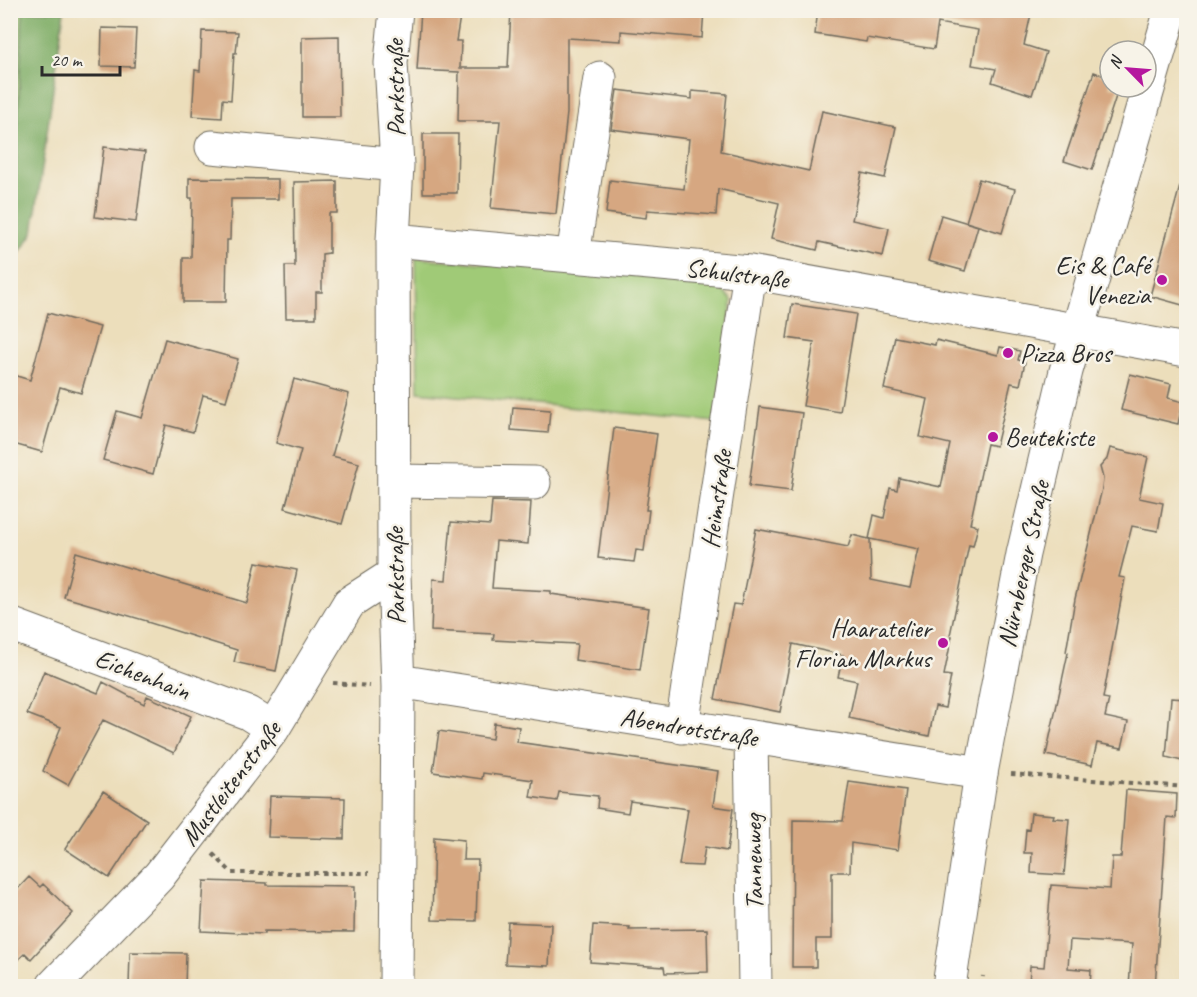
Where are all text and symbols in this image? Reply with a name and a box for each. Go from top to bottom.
street label: Parkstraße [378,37,413,137]
scale bar [42,39,120,77]
north arrow [1098,39,1158,99]
text: 20 m [51,49,84,71]
text: N [1104,52,1128,72]
place label: Eis & Café Venezia [1056,249,1154,312]
street label: Schulstraße [684,251,793,296]
marker: Eis & Café Venezia [1155,273,1169,287]
place label: Pizza Bros [1020,337,1113,370]
marker: Pizza Bros [1001,346,1015,360]
place label: Beutekiste [1005,421,1095,454]
marker: Beutekiste [986,430,1000,444]
street label: Heimstraße [693,445,740,550]
street label: Nürnberger Straße [990,475,1058,650]
street label: Parkstraße [378,525,413,625]
place label: Haaratelier Florian Markus [795,612,934,675]
marker: Haaratelier Florian Markus [936,636,950,650]
street label: Eichenhain [91,641,195,708]
street label: Abendrotstraße [618,700,762,755]
street label: Mustleitenstraße [173,712,290,852]
street label: Tannenweg [736,812,771,910]

